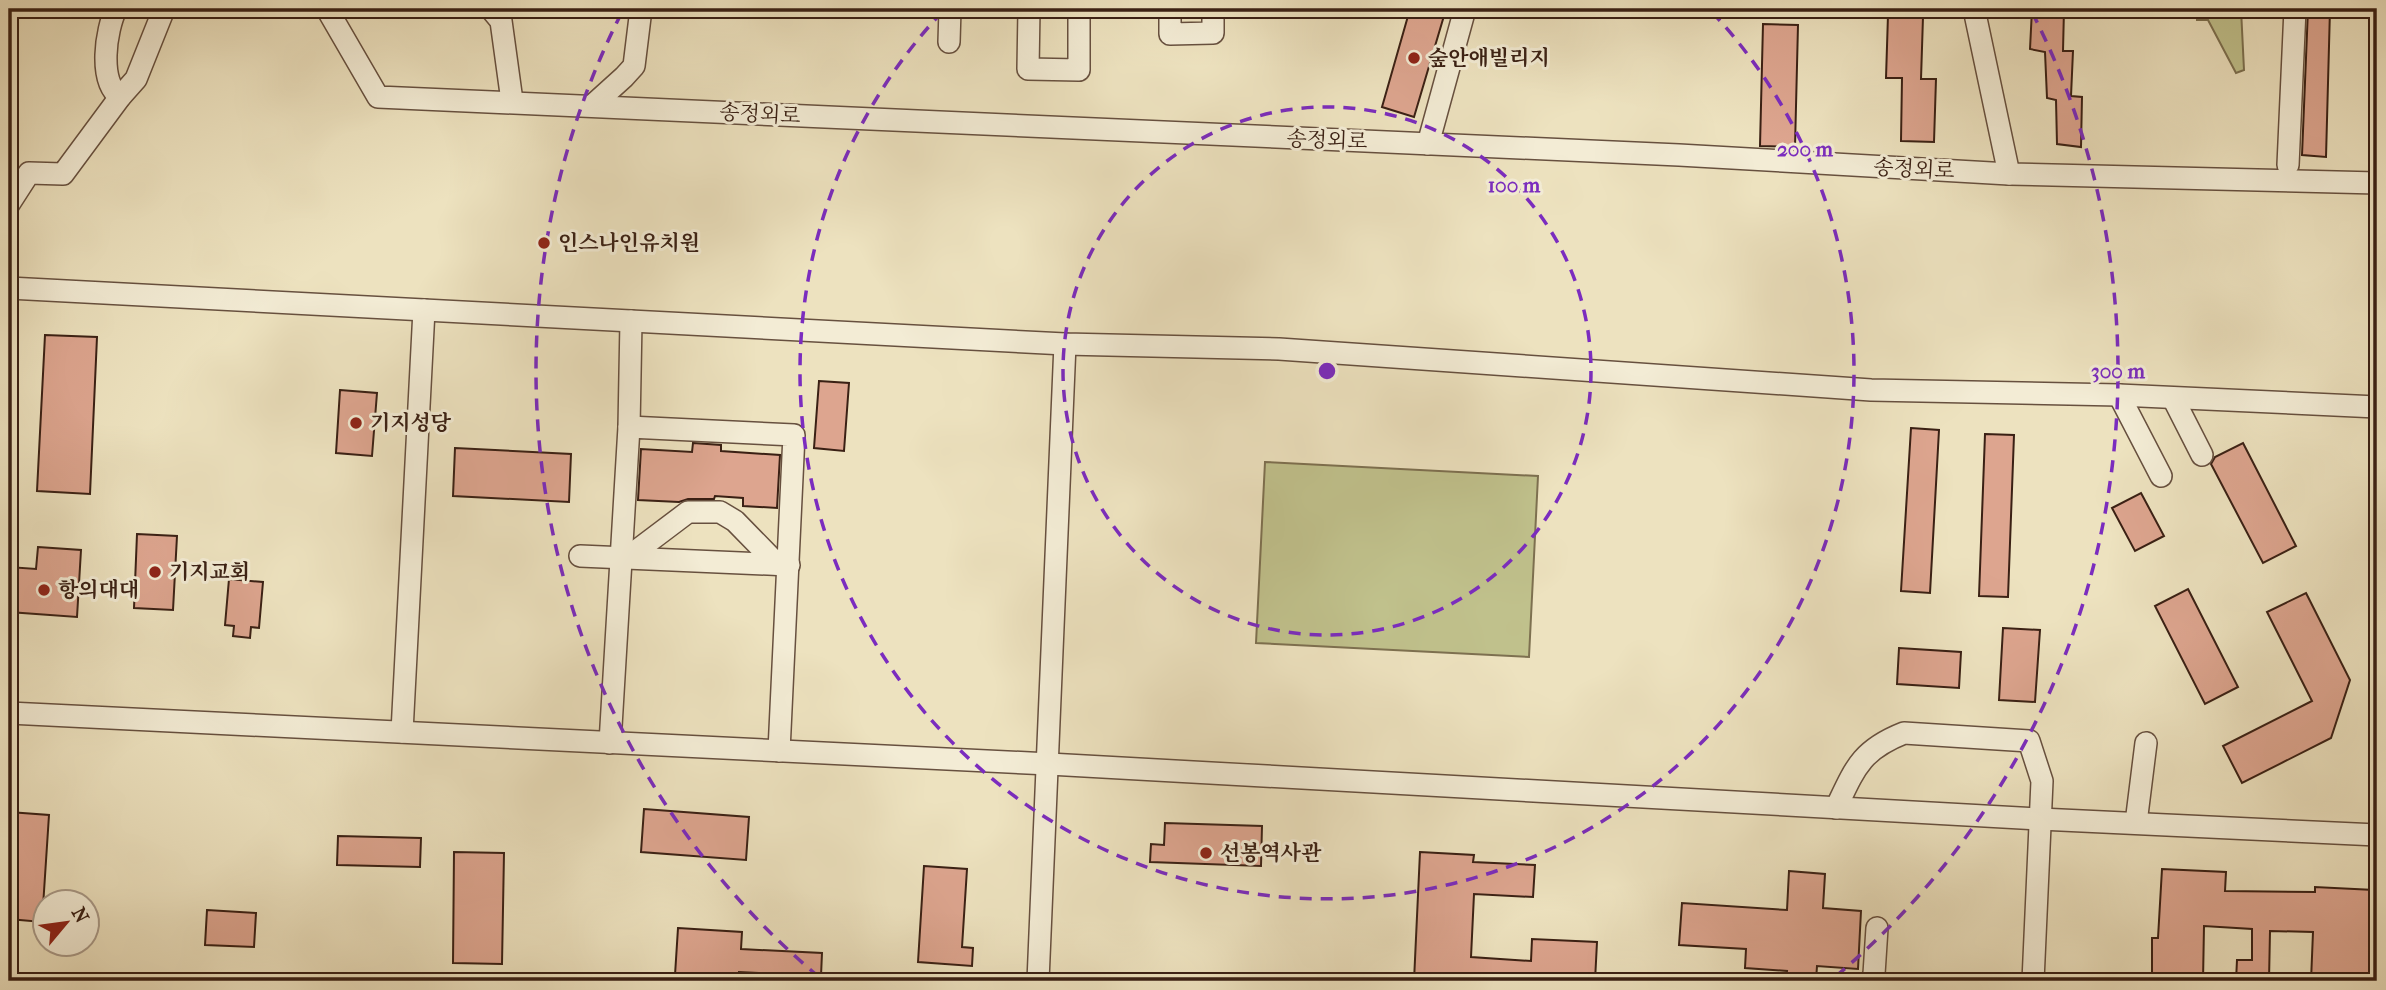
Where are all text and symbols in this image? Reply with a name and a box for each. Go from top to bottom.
place label: 숲안애빌리지 [1428,46,1550,70]
marker: 숲안애빌리지 [1406,50,1422,66]
street label: 송정외로 [719,100,801,128]
street label: 송정외로 [1286,127,1368,153]
text: 200 m [1777,137,1834,161]
street label: 송정외로 [1873,155,1955,183]
text: 100 m [1488,173,1541,197]
place label: 인스나인유치원 [558,231,700,255]
marker: 인스나인유치원 [536,235,552,251]
centre of rings [1315,359,1339,383]
text: 300 m [2091,359,2145,383]
place label: 기지성당 [370,411,452,435]
marker: 기지성당 [348,415,364,431]
place label: 기지교회 [169,560,250,584]
marker: 기지교회 [147,564,163,580]
place label: 항의대대 [58,578,139,602]
marker: 항의대대 [36,582,52,598]
place label: 선봉역사관 [1220,841,1322,865]
marker: 선봉역사관 [1198,845,1214,861]
north arrow [32,888,102,958]
text: N [67,904,93,927]

